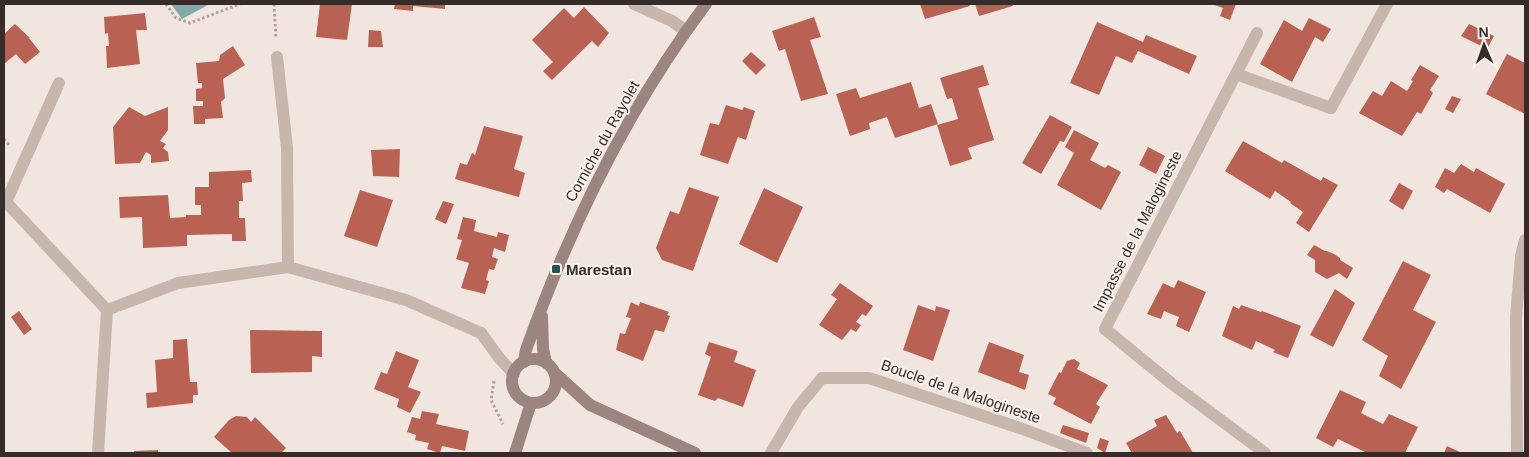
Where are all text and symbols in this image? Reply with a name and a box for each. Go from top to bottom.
north arrow [1459,20,1509,70]
text: N [1478,24,1489,40]
street label: Corniche du Rayolet [562,77,643,205]
street label: Impasse de la Malogineste [1089,148,1185,314]
place label: Marestan [566,261,632,278]
marker: Marestan [550,263,562,275]
street label: Boucle de la Malogineste [879,356,1043,426]

